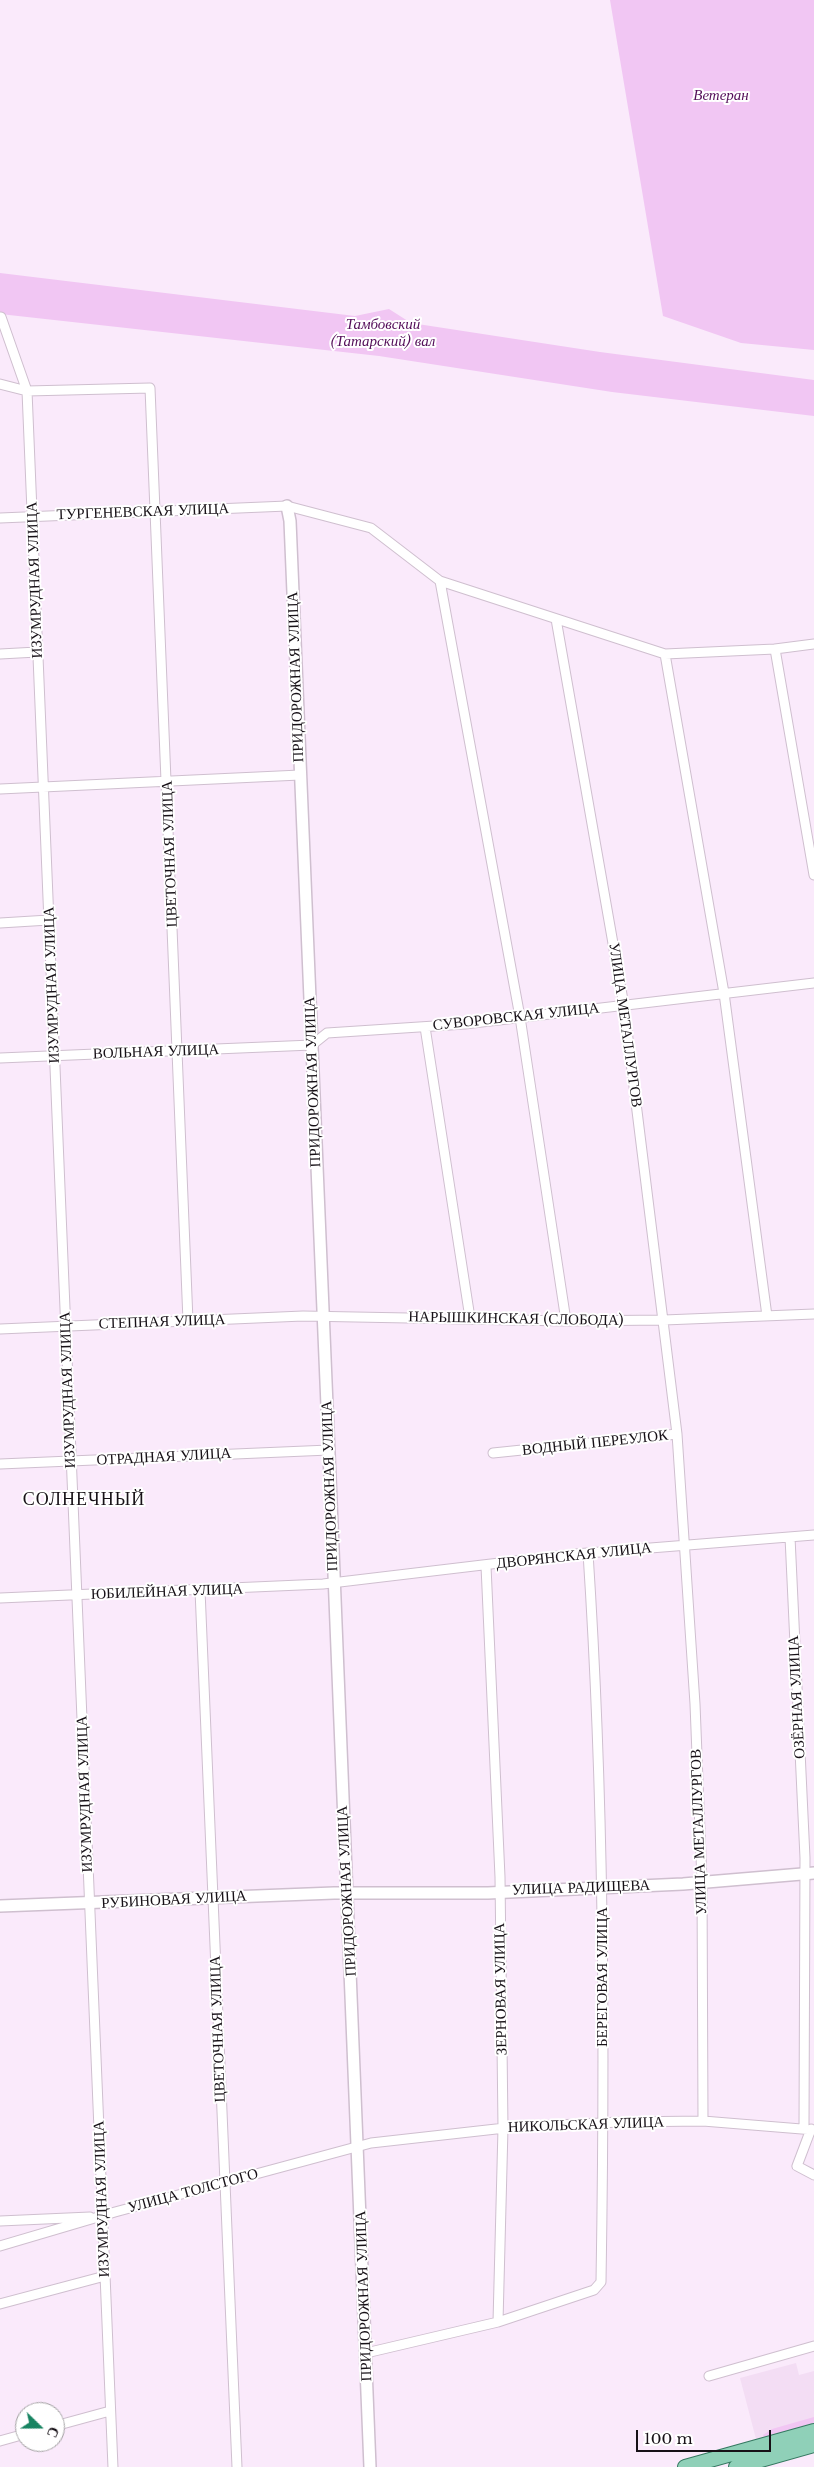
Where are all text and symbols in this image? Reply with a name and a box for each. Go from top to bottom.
park label: Ветеран [693,87,749,105]
park label: Тамбовский (Татарский) вал [331,316,435,351]
street label: ТУРГЕНЕВСКАЯ УЛИЦА [56,500,230,524]
street label: ИЗУМРУДНАЯ УЛИЦА [23,501,47,659]
street label: ПРИДОРОЖНАЯ УЛИЦА [284,591,308,763]
street label: ЦВЕТОЧНАЯ УЛИЦА [158,780,182,928]
street label: ИЗУМРУДНАЯ УЛИЦА [40,906,64,1064]
street label: УЛИЦА МЕТАЛЛУРГОВ [605,942,645,1108]
street label: ПРИДОРОЖНАЯ УЛИЦА [301,996,325,1168]
street label: СУВОРОВСКАЯ УЛИЦА [432,999,600,1035]
street label: ВОЛЬНАЯ УЛИЦА [92,1041,220,1063]
street label: НАРЫШКИНСКАЯ (СЛОБОДА) [408,1308,624,1330]
street label: ИЗУМРУДНАЯ УЛИЦА [56,1311,80,1469]
street label: СТЕПНАЯ УЛИЦА [98,1311,226,1333]
street label: ПРИДОРОЖНАЯ УЛИЦА [318,1400,342,1572]
street label: ВОДНЫЙ ПЕРЕУЛОК [521,1426,669,1460]
street label: ОТРАДНАЯ УЛИЦА [96,1444,232,1470]
district label: СОЛНЕЧНЫЙ [22,1489,146,1511]
street label: ДВОРЯНСКАЯ УЛИЦА [495,1539,653,1573]
street label: ЮБИЛЕЙНАЯ УЛИЦА [90,1580,244,1604]
street label: ОЗЁРНАЯ УЛИЦА [785,1635,809,1759]
street label: ИЗУМРУДНАЯ УЛИЦА [73,1715,97,1873]
street label: УЛИЦА МЕТАЛЛУРГОВ [687,1749,711,1915]
street label: ПРИДОРОЖНАЯ УЛИЦА [334,1805,360,1977]
street label: УЛИЦА РАДИЩЕВА [512,1877,650,1899]
street label: РУБИНОВАЯ УЛИЦА [101,1887,247,1913]
street label: БЕРЕГОВАЯ УЛИЦА [594,1907,612,2047]
street label: ЗЕРНОВАЯ УЛИЦА [491,1923,511,2055]
street label: ЦВЕТОЧНАЯ УЛИЦА [206,1955,230,2103]
street label: НИКОЛЬСКАЯ УЛИЦА [507,2113,665,2137]
street label: ИЗУМРУДНАЯ УЛИЦА [90,2120,114,2278]
street label: УЛИЦА ТОЛСТОГО [126,2165,260,2217]
street label: ПРИДОРОЖНАЯ УЛИЦА [352,2210,376,2382]
north arrow [15,2402,65,2452]
scale bar [639,2420,774,2452]
text: С [43,2424,63,2440]
text: 100 m [644,2429,693,2448]

